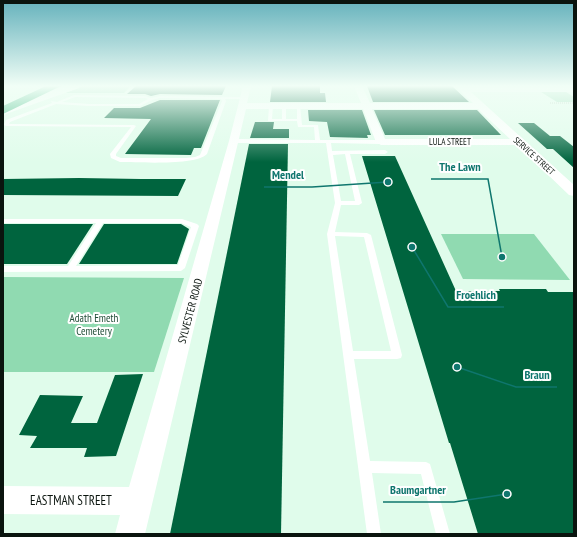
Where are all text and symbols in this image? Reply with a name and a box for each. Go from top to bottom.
street label: SERVICE STREET [511,134,557,177]
street label: LULA STREET [429,136,471,147]
callout: The Lawn [431,155,488,179]
text: The Lawn [439,159,481,174]
callout: Mendel [264,163,312,187]
text: Mendel [272,167,304,182]
street label: SYLVESTER ROAD [175,277,205,345]
callout: Froehlich [448,283,504,307]
text: Froehlich [456,287,496,302]
park label: Adath Emeth Cemetery [70,311,119,338]
callout: Braun [516,363,557,387]
text: Braun [524,367,550,382]
callout: Baumgartner [383,478,454,502]
text: Baumgartner [390,482,446,497]
street label: EASTMAN STREET [30,492,112,509]

